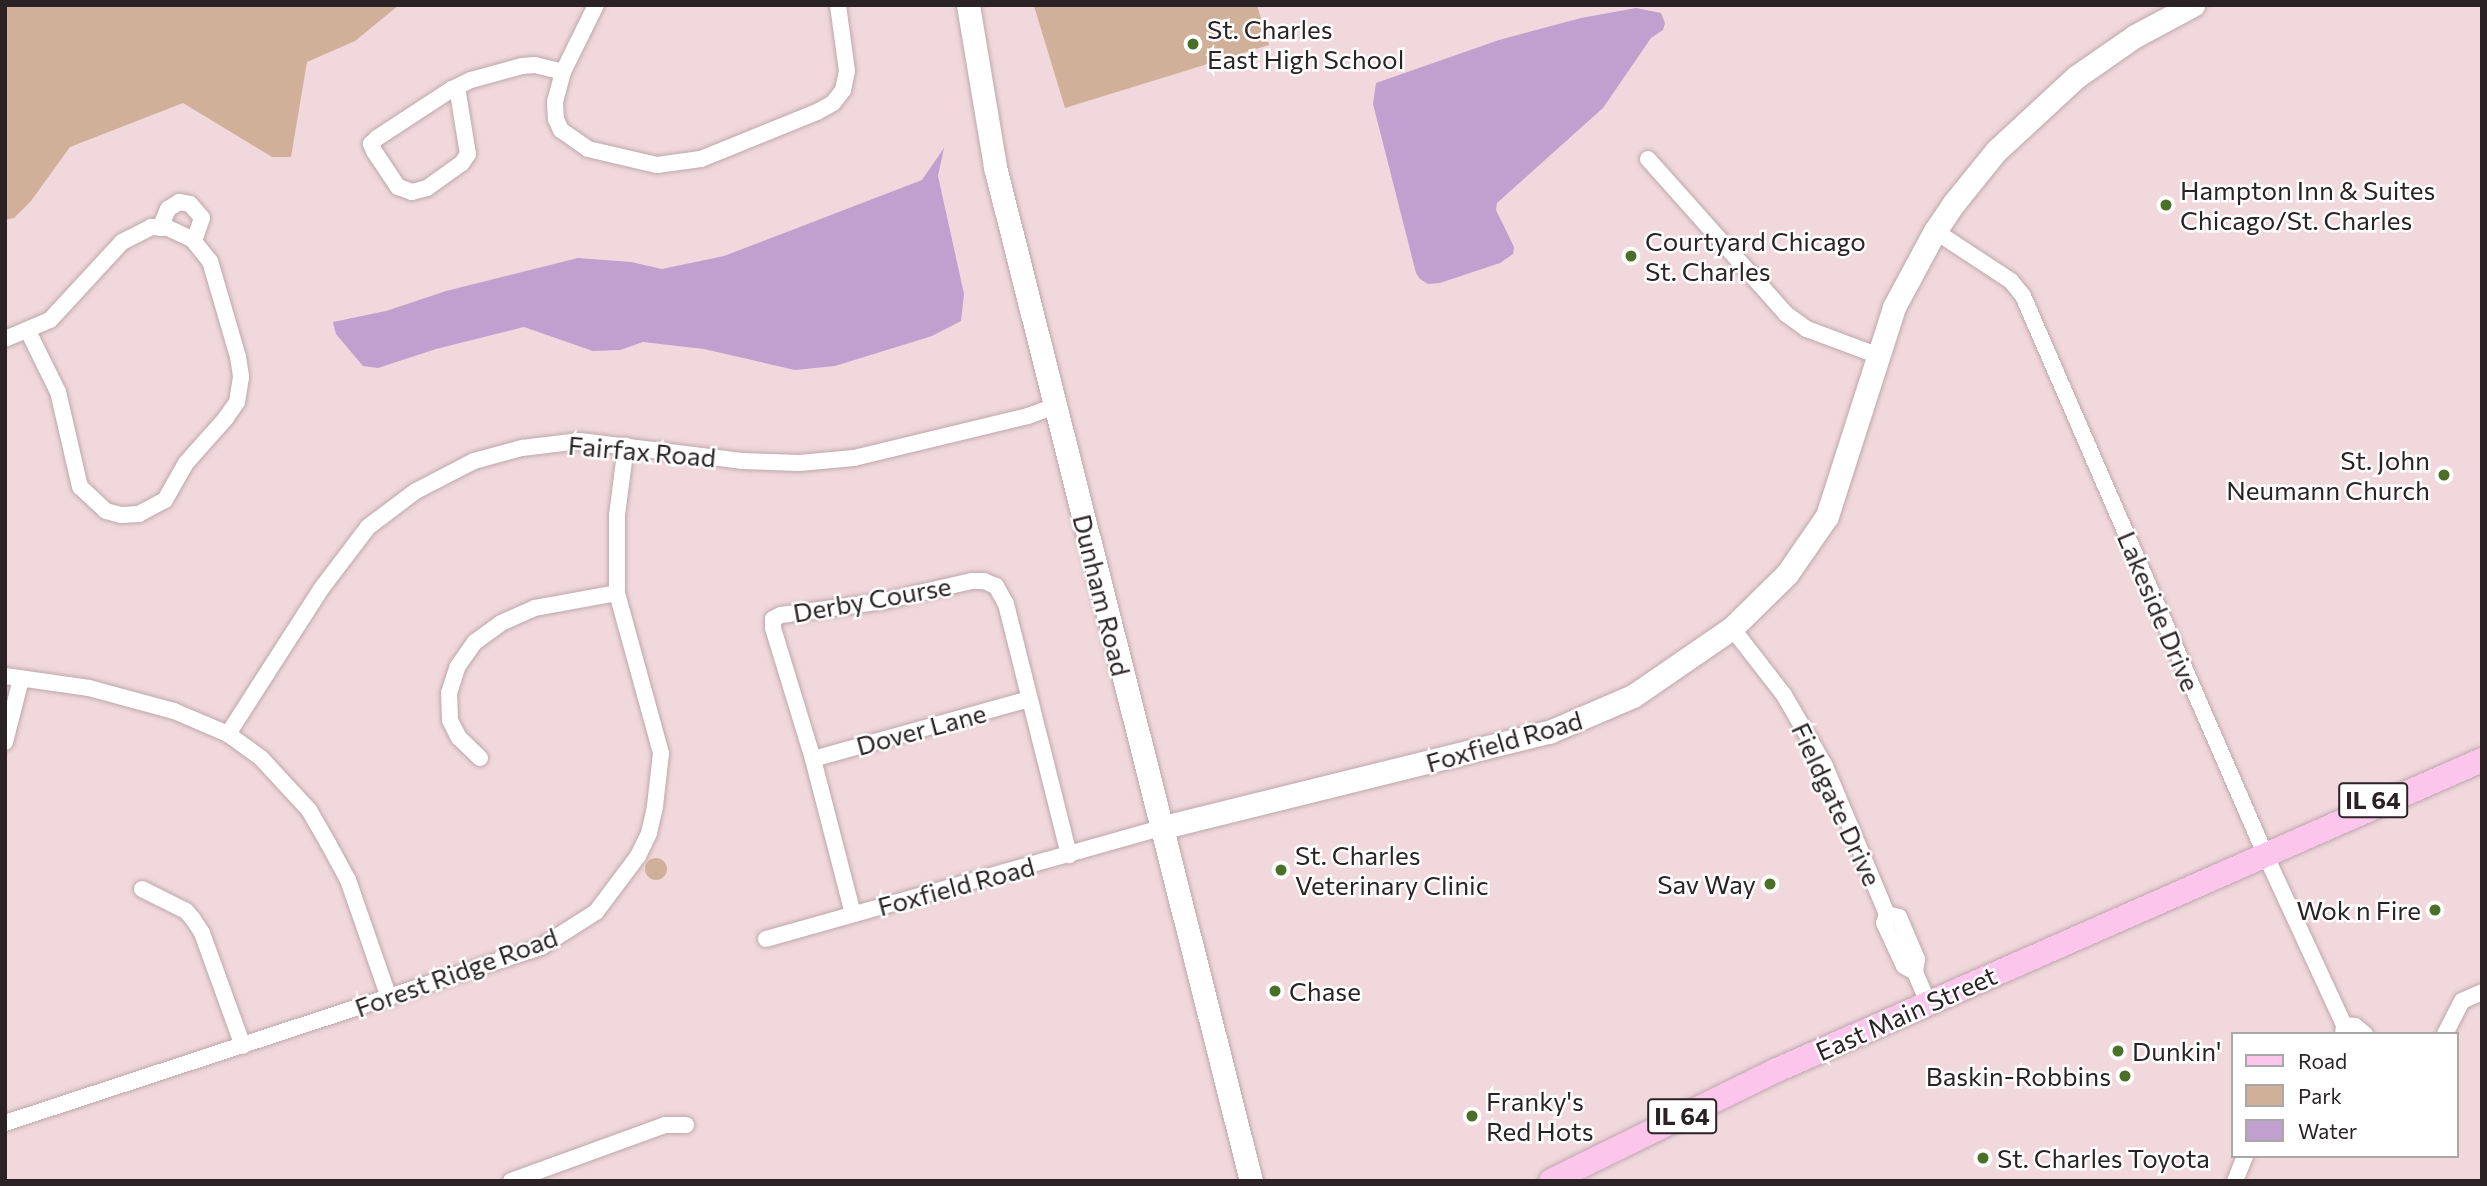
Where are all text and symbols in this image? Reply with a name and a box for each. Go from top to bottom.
place label: St. Charles East High School [1207,13,1404,74]
marker: St. Charles East High School [1185,36,1201,52]
place label: Hampton Inn & Suites Chicago/St. Charles [2180,174,2435,235]
marker: Hampton Inn & Suites Chicago/St. Charles [2158,197,2174,213]
place label: Courtyard Chicago St. Charles [1645,225,1866,286]
marker: Courtyard Chicago St. Charles [1623,248,1639,264]
street label: Fairfax Road [567,429,717,473]
place label: St. John Neumann Church [2226,444,2430,505]
marker: St. John Neumann Church [2436,467,2452,483]
street label: Dunham Road [1067,511,1137,679]
street label: Lakeside Drive [2111,526,2207,696]
street label: Derby Course [790,570,954,628]
street label: Dover Lane [853,697,989,761]
street label: Foxfield Road [1422,704,1586,778]
street label: Fieldgate Drive [1786,717,1888,891]
road number: IL 64 [2338,780,2408,820]
place label: St. Charles Veterinary Clinic [1295,839,1489,900]
street label: Foxfield Road [874,850,1038,922]
marker: St. Charles Veterinary Clinic [1273,862,1289,878]
place label: Sav Way [1657,868,1756,900]
marker: Sav Way [1762,876,1778,892]
place label: Wok n Fire [2297,894,2421,926]
marker: Wok n Fire [2427,902,2443,918]
street label: Forest Ridge Road [350,921,562,1023]
street label: East Main Street [1811,959,2001,1067]
place label: Chase [1289,975,1361,1007]
marker: Chase [1267,983,1283,999]
legend [2232,1032,2459,1158]
place label: Dunkin' [2132,1035,2221,1067]
marker: Dunkin' [2110,1043,2126,1059]
text: Road [2298,1048,2347,1073]
place label: Baskin-Robbins [1926,1060,2111,1092]
marker: Baskin-Robbins [2117,1068,2133,1084]
text: Park [2298,1083,2342,1108]
place label: Franky's Red Hots [1486,1085,1594,1146]
road number: IL 64 [1647,1096,1717,1136]
marker: Franky's Red Hots [1464,1108,1480,1124]
text: Water [2298,1118,2357,1143]
place label: St. Charles Toyota [1997,1142,2210,1174]
marker: St. Charles Toyota [1975,1150,1991,1166]

